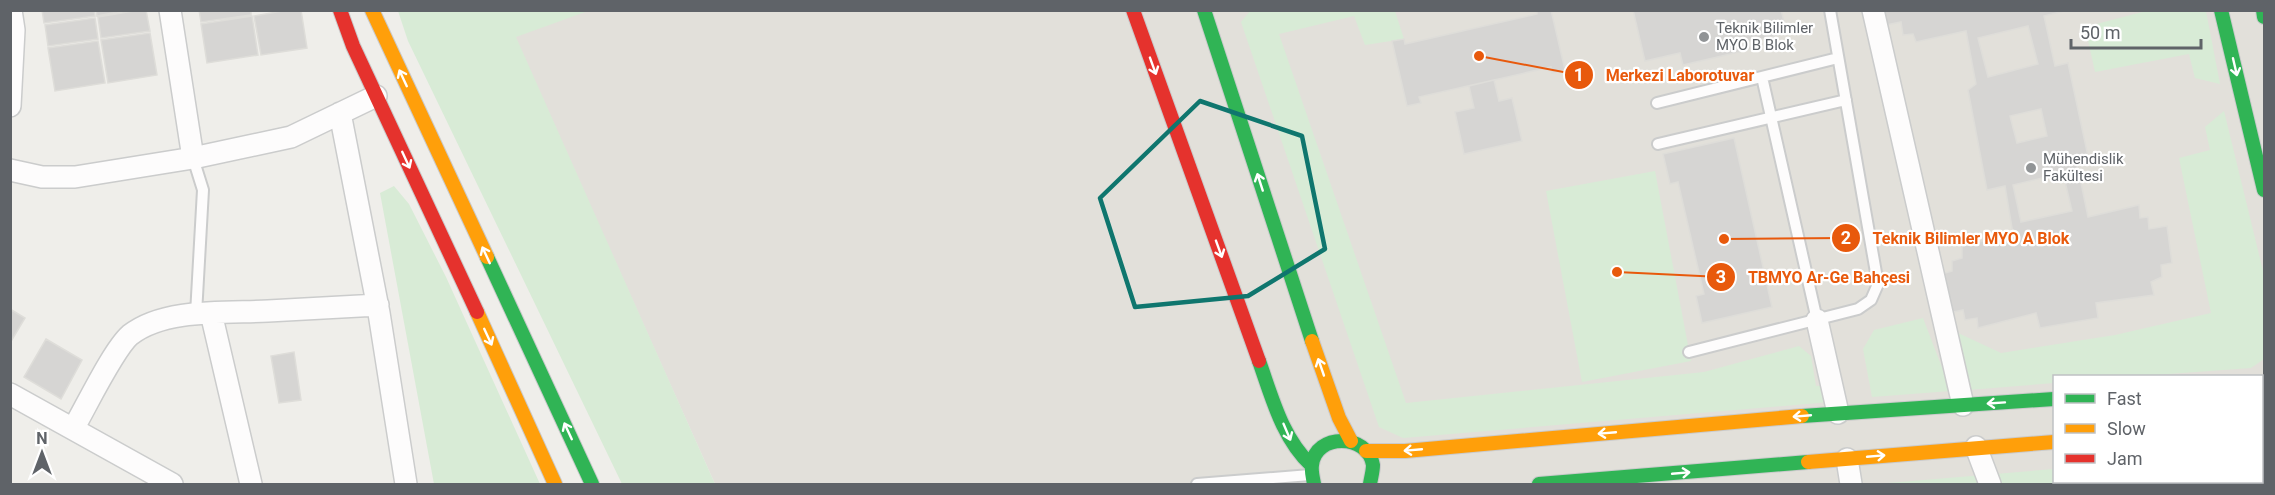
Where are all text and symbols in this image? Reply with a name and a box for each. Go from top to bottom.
scale bar [2071,12,2202,50]
place label: Teknik Bilimler MYO B Blok [1716,19,1813,54]
text: 50 m [2080,22,2120,43]
marker: Teknik Bilimler MYO B Blok [1697,30,1711,44]
one-way arrow [1148,56,1159,74]
one-way arrow [2230,57,2241,77]
callout: Merkezi Laborotuvar [1564,58,1766,92]
text: 1 [1574,64,1584,85]
text: Merkezi Laborotuvar [1606,66,1754,85]
one-way arrow [397,69,409,87]
place label: Mühendislik Fakültesi [2043,150,2124,185]
one-way arrow [400,151,412,169]
marker: Mühendislik Fakültesi [2024,161,2038,175]
one-way arrow [1254,173,1265,192]
callout: Teknik Bilimler MYO A Blok [1831,221,2082,255]
text: 2 [1841,227,1851,248]
text: Teknik Bilimler MYO A Blok [1873,229,2070,248]
one-way arrow [1215,239,1226,258]
one-way arrow [479,246,491,264]
callout: TBMYO Ar-Ge Bahçesi [1706,260,1923,294]
text: 3 [1716,266,1726,287]
text: TBMYO Ar-Ge Bahçesi [1748,268,1910,287]
one-way arrow [483,327,495,345]
one-way arrow [1315,358,1326,377]
legend [2053,375,2263,483]
text: Fast [2107,388,2142,409]
one-way arrow [1987,398,2007,409]
one-way arrow [1792,411,1812,422]
text: Slow [2107,418,2146,439]
one-way arrow [1282,422,1293,441]
north arrow [12,423,72,483]
one-way arrow [561,423,573,441]
one-way arrow [1598,428,1618,439]
text: N [36,429,48,448]
one-way arrow [1404,445,1424,456]
text: Jam [2107,448,2143,469]
one-way arrow [1865,451,1885,462]
one-way arrow [1671,467,1691,478]

